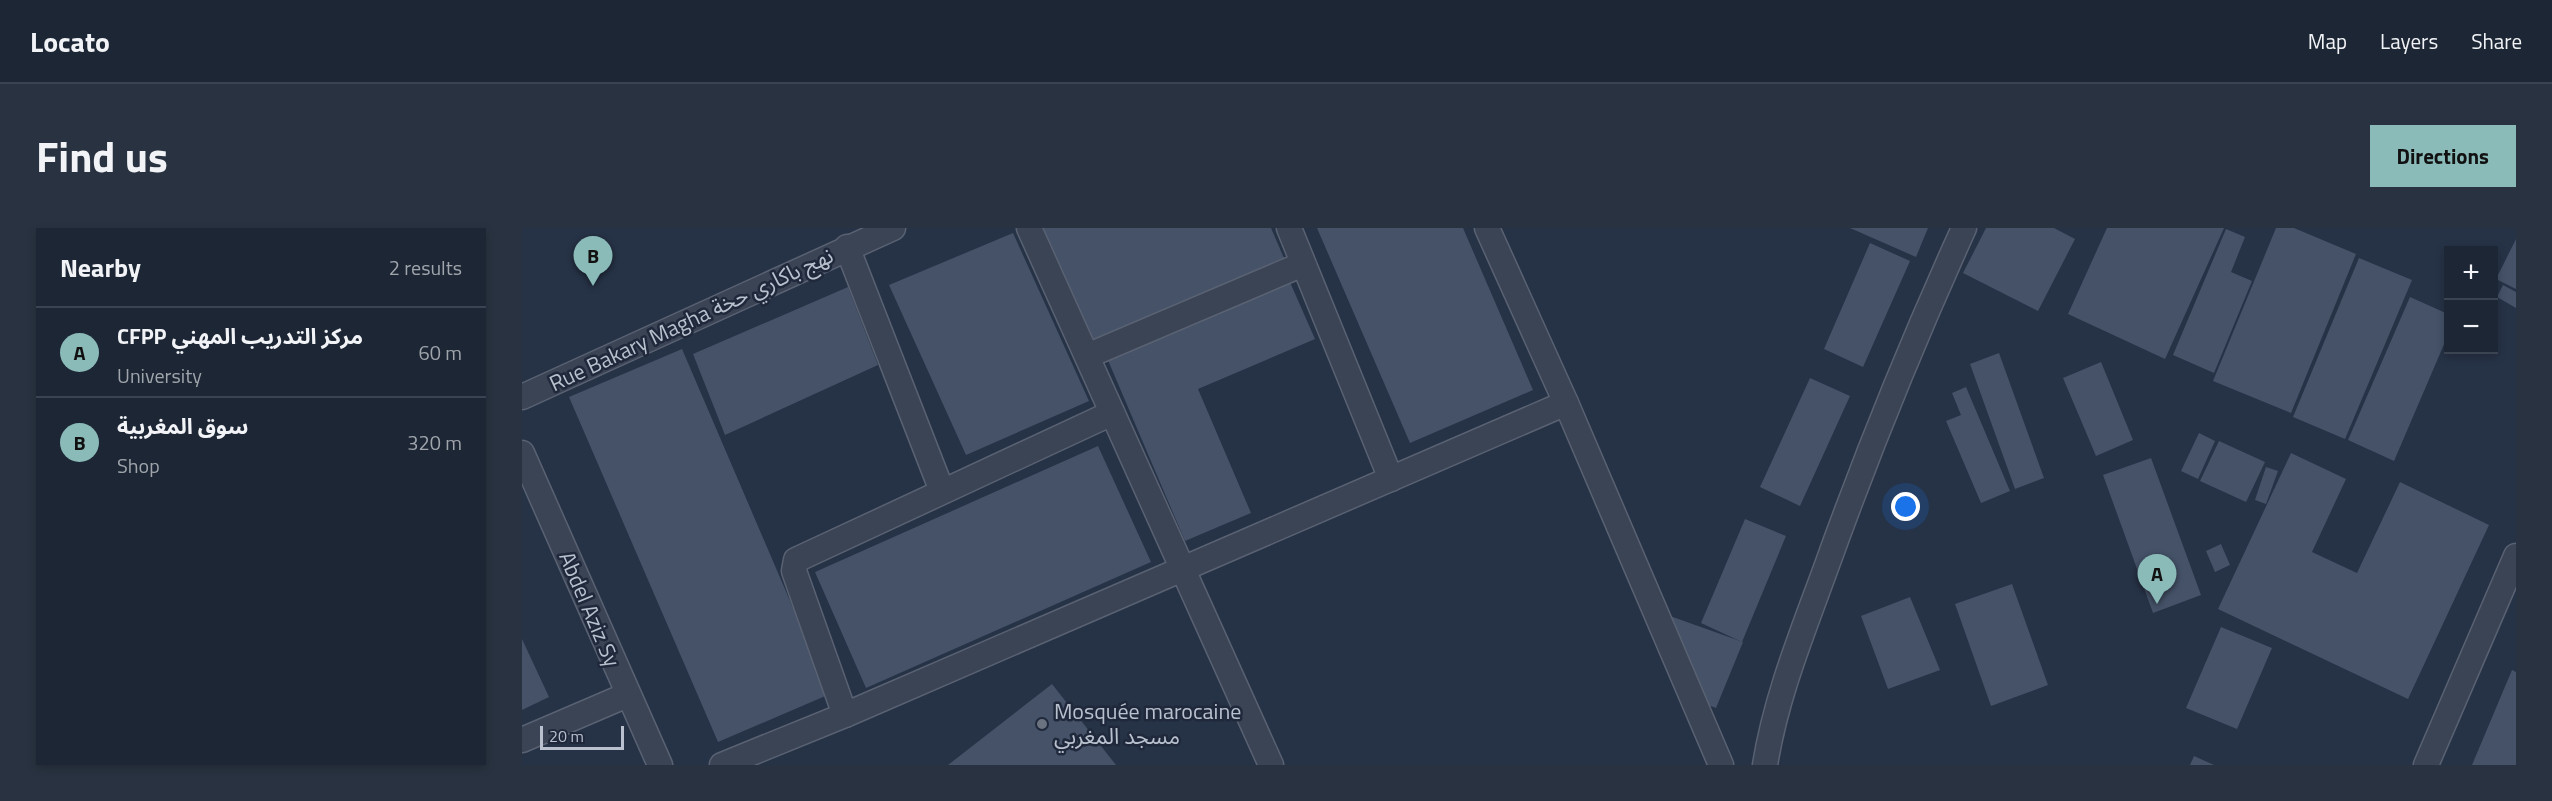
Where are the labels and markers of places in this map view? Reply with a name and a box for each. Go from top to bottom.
pin: B [574,236,612,286]
pin: A [2138,554,2176,604]
place label: Mosquée marocaine مسجد المغربي [1054,694,1241,753]
marker: Mosquée marocaine مسجد المغربي [1035,717,1049,731]

